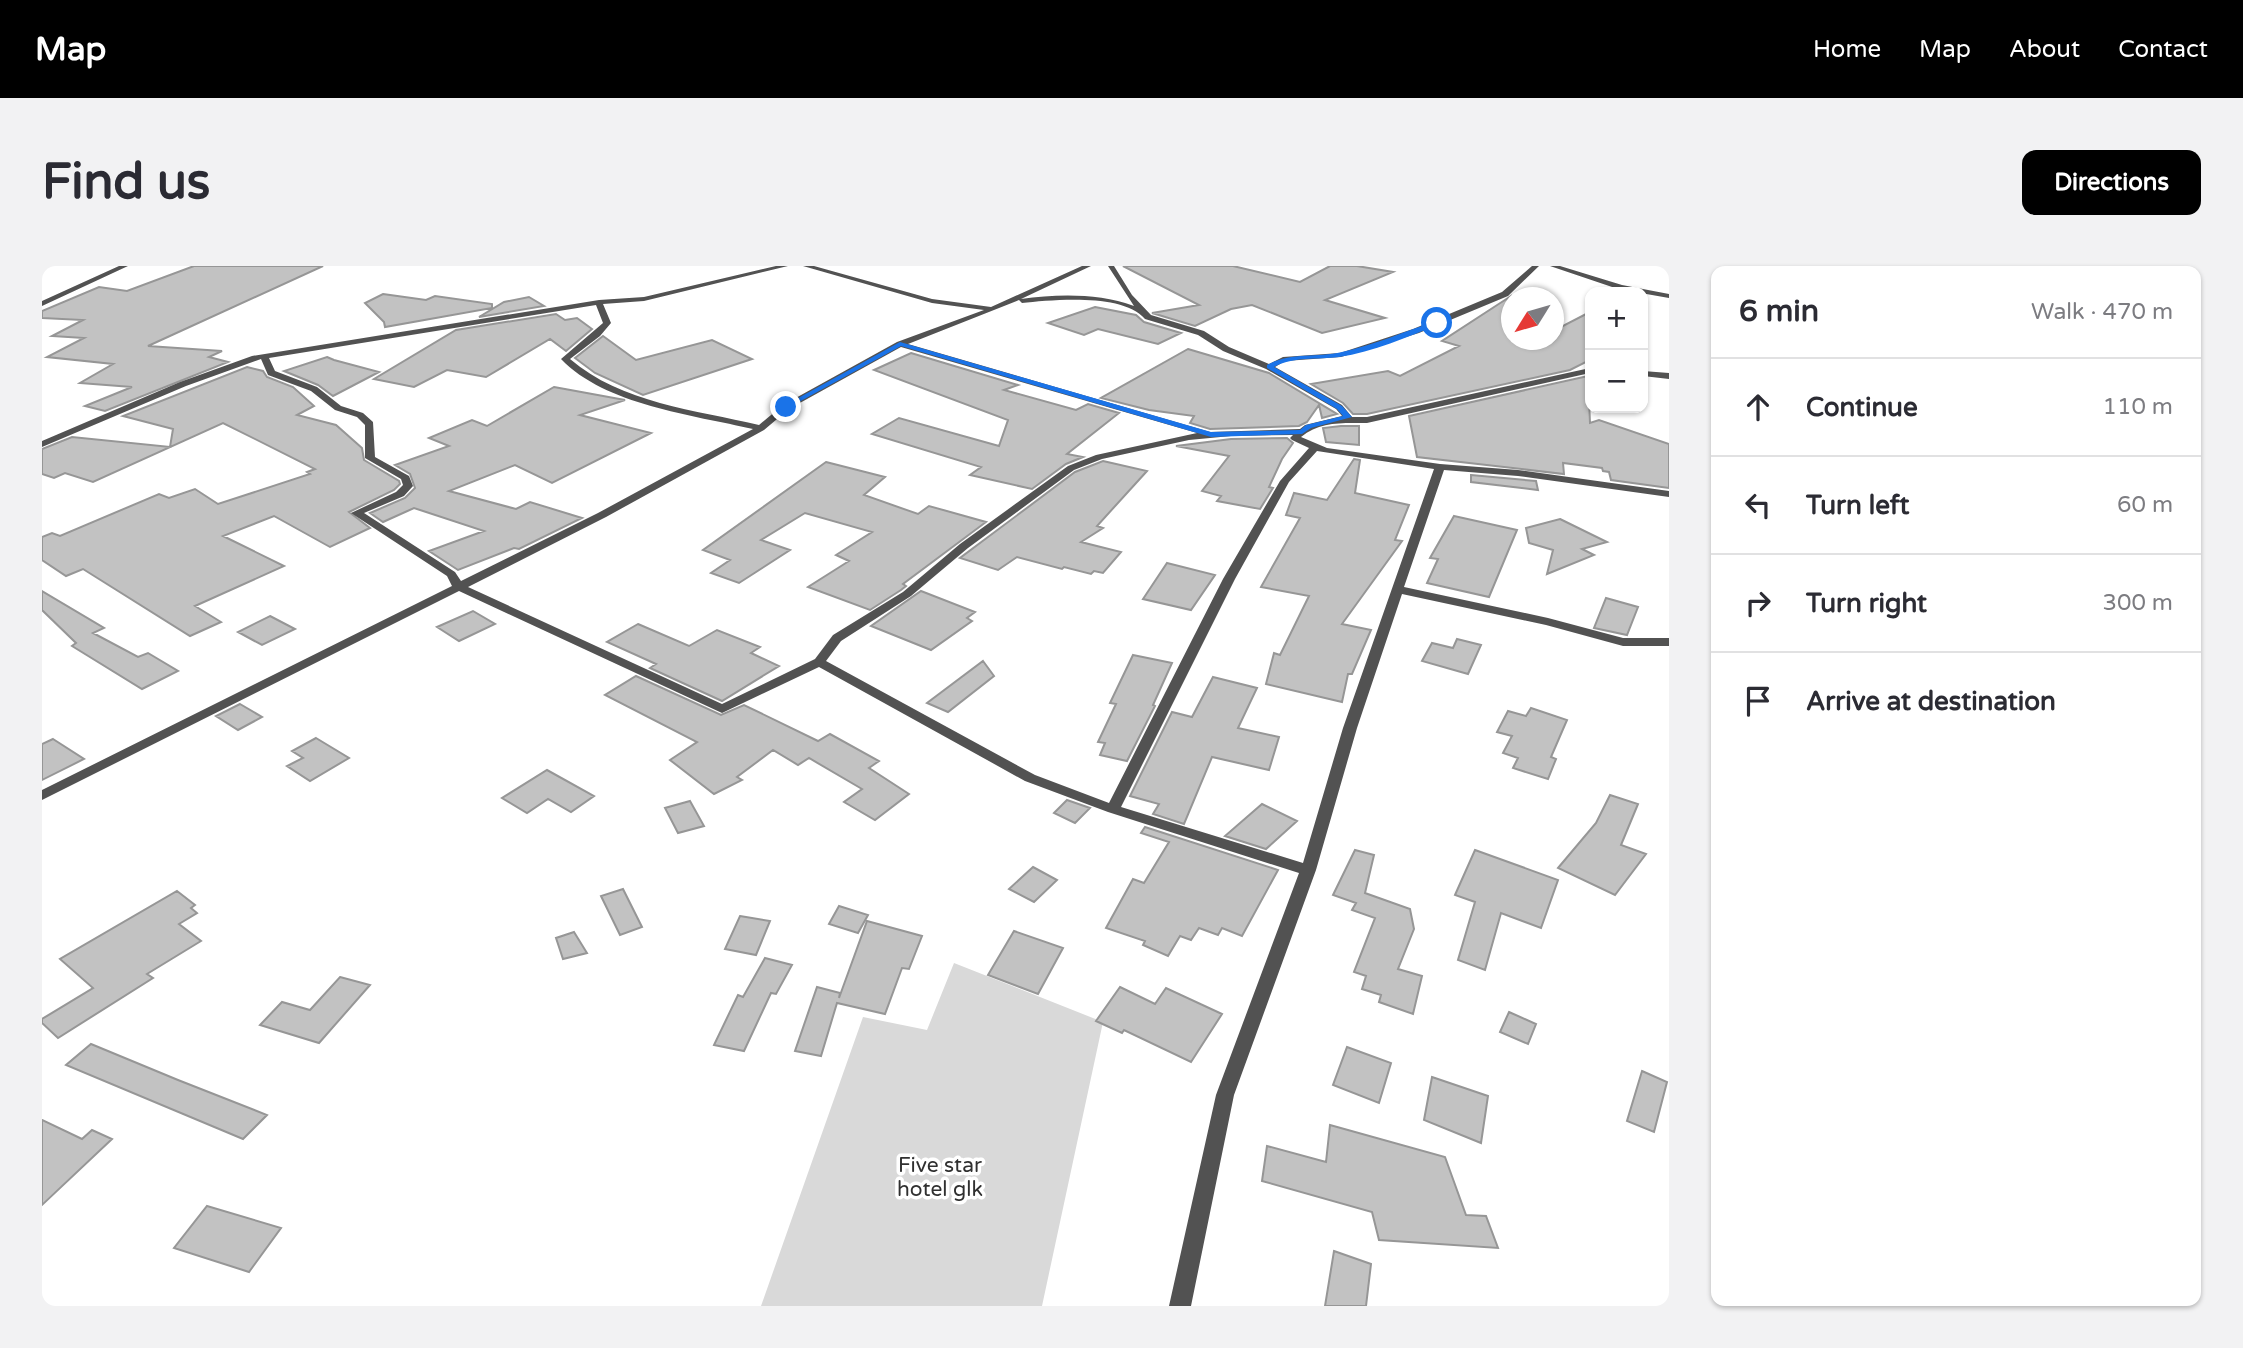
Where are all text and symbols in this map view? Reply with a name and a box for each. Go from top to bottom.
text: Map [35,30,106,69]
text: Home [1813,35,1881,64]
text: Map [1919,35,1971,64]
text: About [2009,35,2080,64]
text: Contact [2118,35,2208,64]
button: Directions [2022,150,2201,215]
text: Find us [42,153,210,212]
north arrow [1501,287,1564,350]
map controls [1585,287,1648,413]
button: + [1585,287,1648,350]
text: 6 min [1739,293,1819,330]
text: Walk · 470 m [2031,298,2173,326]
route start [1421,307,1452,338]
button: − [1585,350,1648,413]
icon: ahead [1739,388,1777,426]
route end [770,391,801,422]
text: Continue [1806,392,1918,423]
text: 110 m [2103,393,2173,421]
icon: left [1739,486,1777,524]
text: Turn left [1806,490,1909,521]
text: 60 m [2117,491,2173,519]
icon: right [1739,584,1777,622]
text: Turn right [1806,588,1927,619]
text: 300 m [2103,589,2173,617]
icon: arrive [1739,682,1777,720]
text: Arrive at destination [1806,686,2056,717]
park label: Five star hotel glk [897,1153,983,1202]

